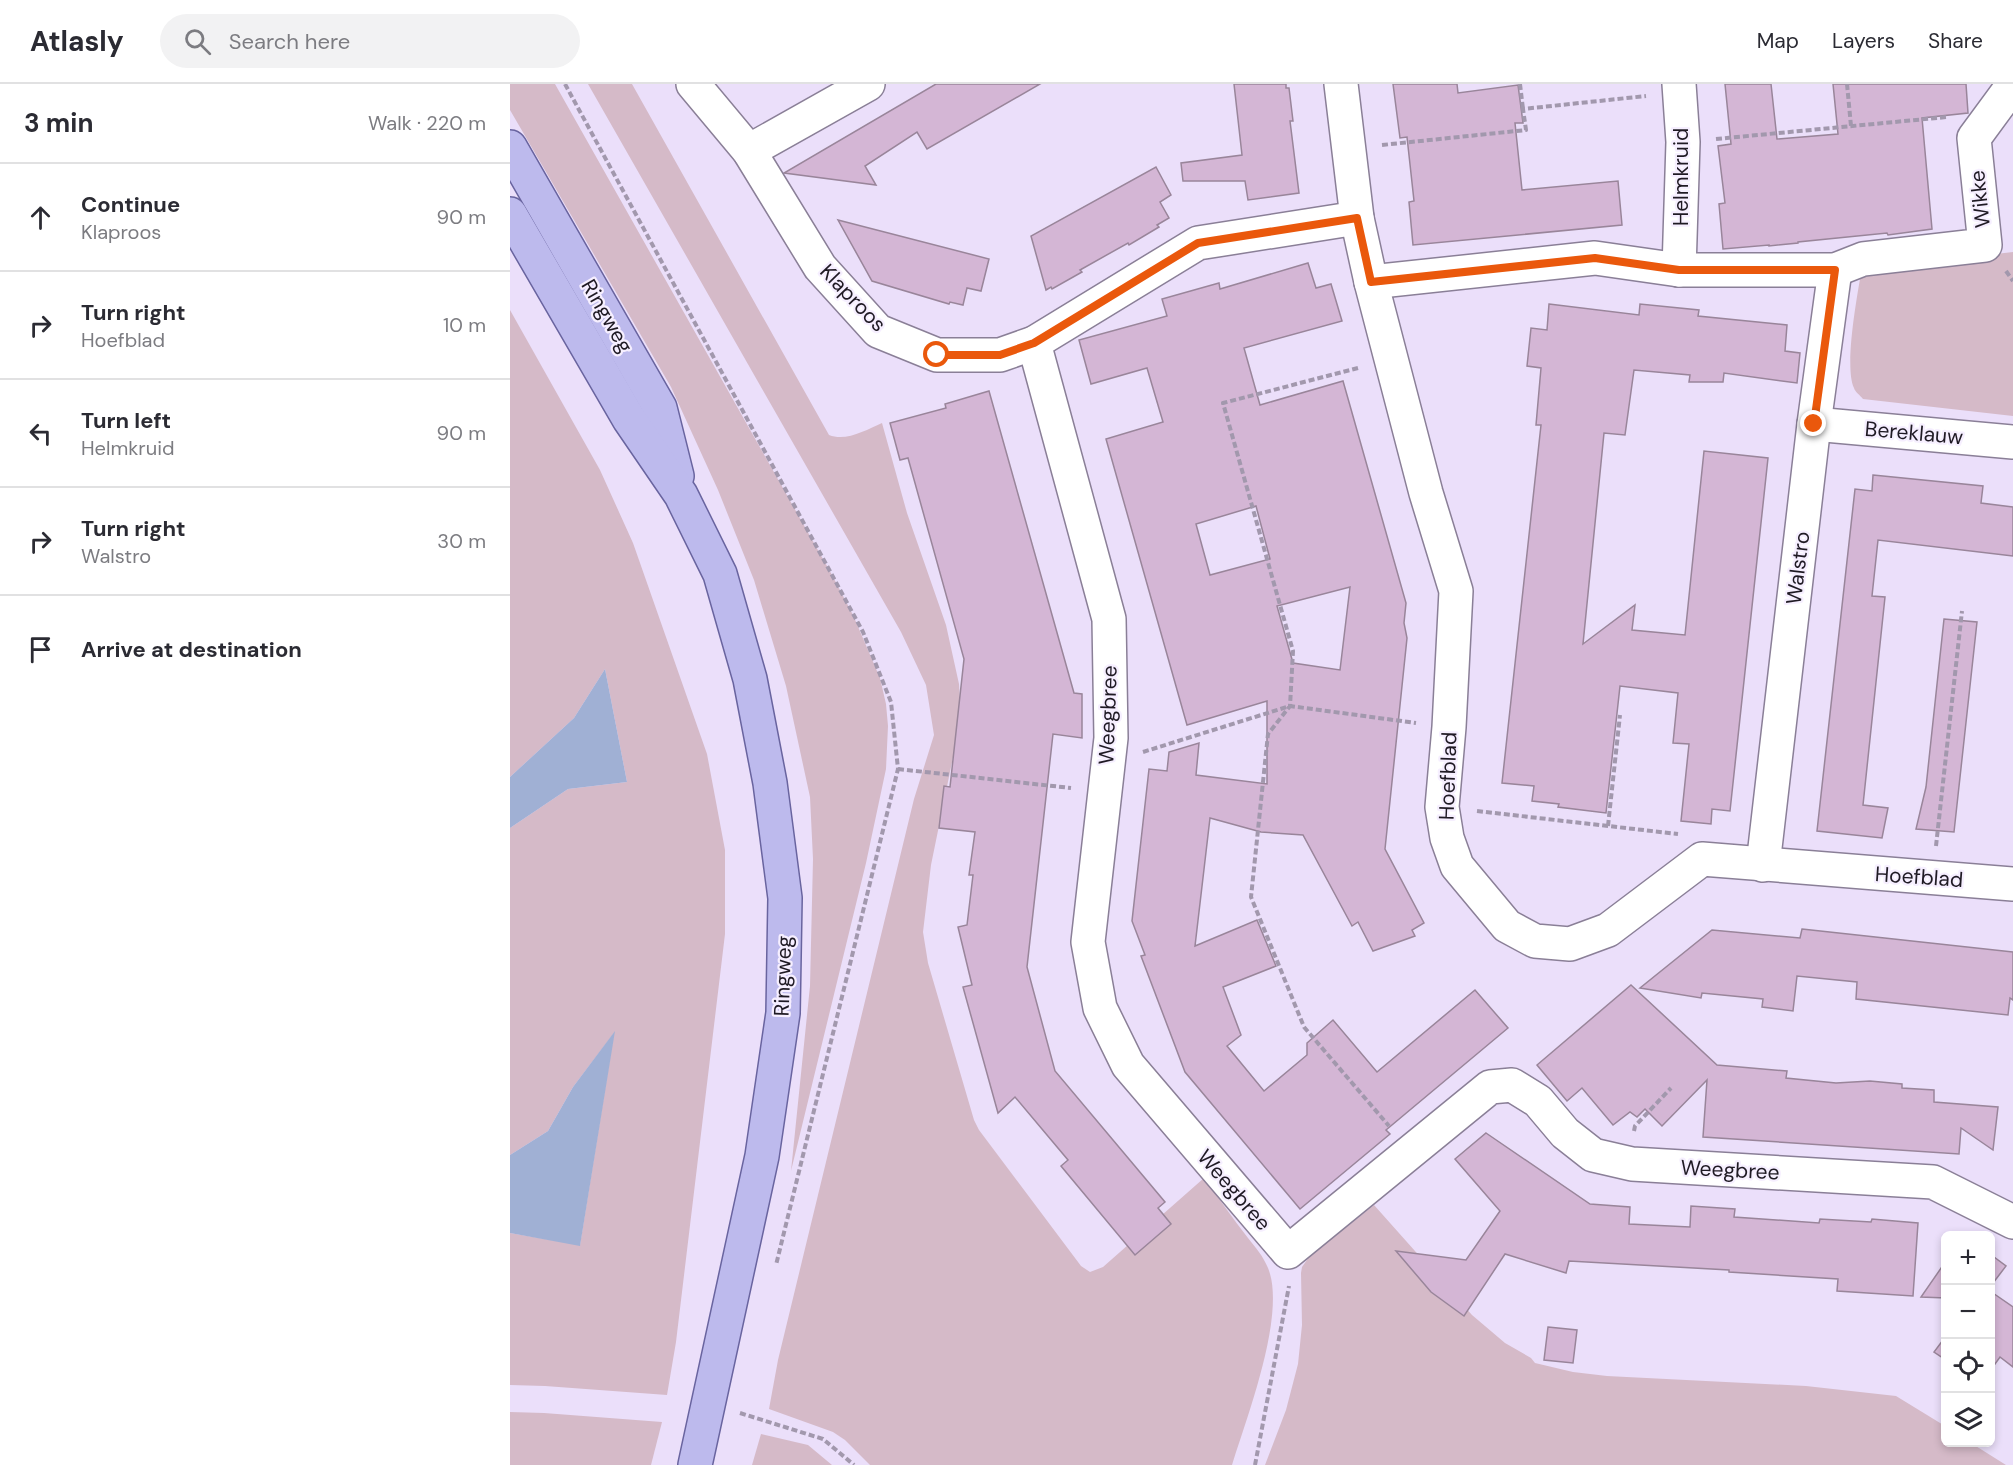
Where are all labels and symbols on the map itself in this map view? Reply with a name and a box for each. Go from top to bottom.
street label: Helmkruid [1667,128,1695,226]
street label: Wikke [1963,169,1997,229]
street label: Klaproos [814,258,892,338]
street label: Ringweg [575,274,639,358]
route start [923,341,949,367]
route end [1800,410,1826,436]
street label: Bereklauw [1864,415,1964,451]
street label: Walstro [1780,530,1816,606]
street label: Weegbree [1092,665,1124,765]
street label: Hoefblad [1432,731,1464,821]
street label: Hoefblad [1874,860,1964,894]
street label: Ringweg [768,935,798,1017]
street label: Weegbree [1191,1143,1277,1237]
street label: Weegbree [1680,1153,1780,1187]

